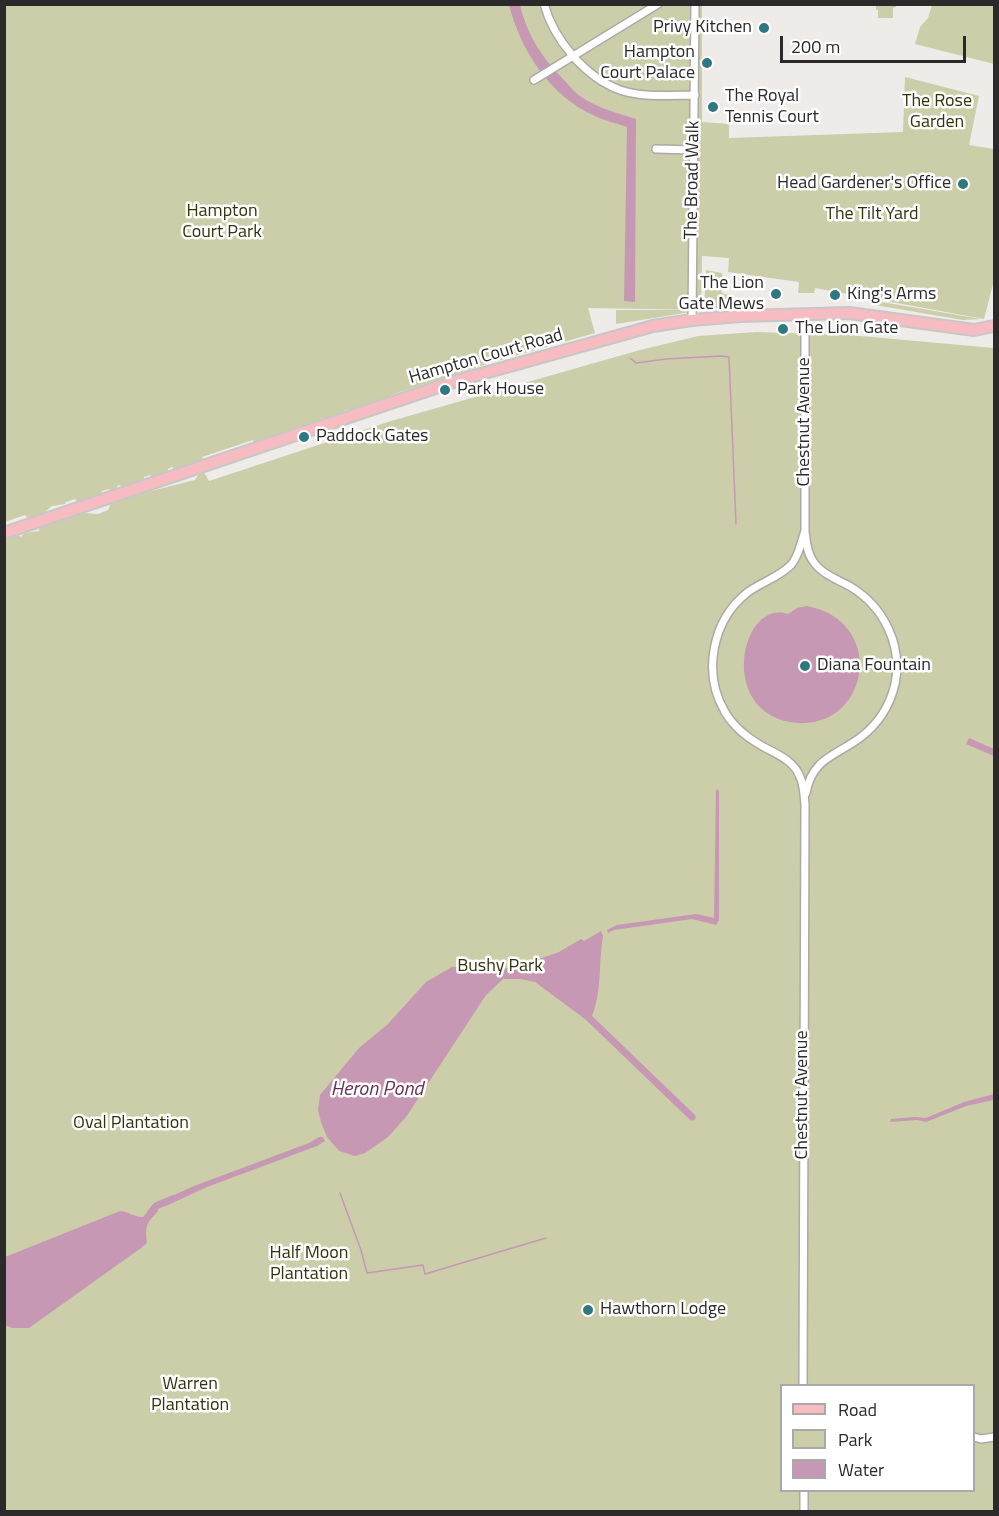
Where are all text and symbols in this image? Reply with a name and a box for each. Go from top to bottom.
place label: Privy Kitchen [653,17,752,39]
marker: Privy Kitchen [757,21,771,35]
scale bar [783,24,969,62]
text: 200 m [791,33,840,60]
place label: Hampton Court Palace [600,42,695,84]
marker: Hampton Court Palace [700,56,714,70]
place label: The Royal Tennis Court [725,86,819,128]
park label: The Rose Garden [902,91,972,134]
marker: The Royal Tennis Court [706,100,720,114]
street label: The Broad Walk [681,120,705,240]
place label: Head Gardener's Office [777,173,951,195]
marker: Head Gardener's Office [956,177,970,191]
park label: Hampton Court Park [182,201,262,244]
park label: The Tilt Yard [825,204,919,226]
place label: The Lion Gate Mews [678,273,764,316]
place label: King's Arms [847,284,936,306]
marker: The Lion Gate Mews [769,287,783,301]
marker: King's Arms [828,288,842,302]
place label: The Lion Gate [795,318,898,340]
marker: The Lion Gate [776,322,790,336]
street label: Hampton Court Road [406,325,566,389]
street label: Chestnut Avenue [794,357,816,487]
place label: Park House [457,379,544,401]
marker: Park House [438,383,452,397]
place label: Paddock Gates [316,426,428,448]
marker: Paddock Gates [297,430,311,444]
place label: Diana Fountain [817,655,931,677]
marker: Diana Fountain [798,659,812,673]
park label: Bushy Park [457,956,543,978]
street label: Chestnut Avenue [792,1030,814,1160]
water label: Heron Pond [331,1078,423,1102]
park label: Oval Plantation [73,1113,189,1135]
park label: Half Moon Plantation [270,1243,348,1286]
place label: Hawthorn Lodge [600,1299,726,1321]
marker: Hawthorn Lodge [581,1303,595,1317]
park label: Warren Plantation [151,1374,229,1416]
legend [780,1384,975,1492]
text: Road [838,1396,877,1423]
text: Park [838,1426,872,1453]
text: Water [838,1456,884,1483]

